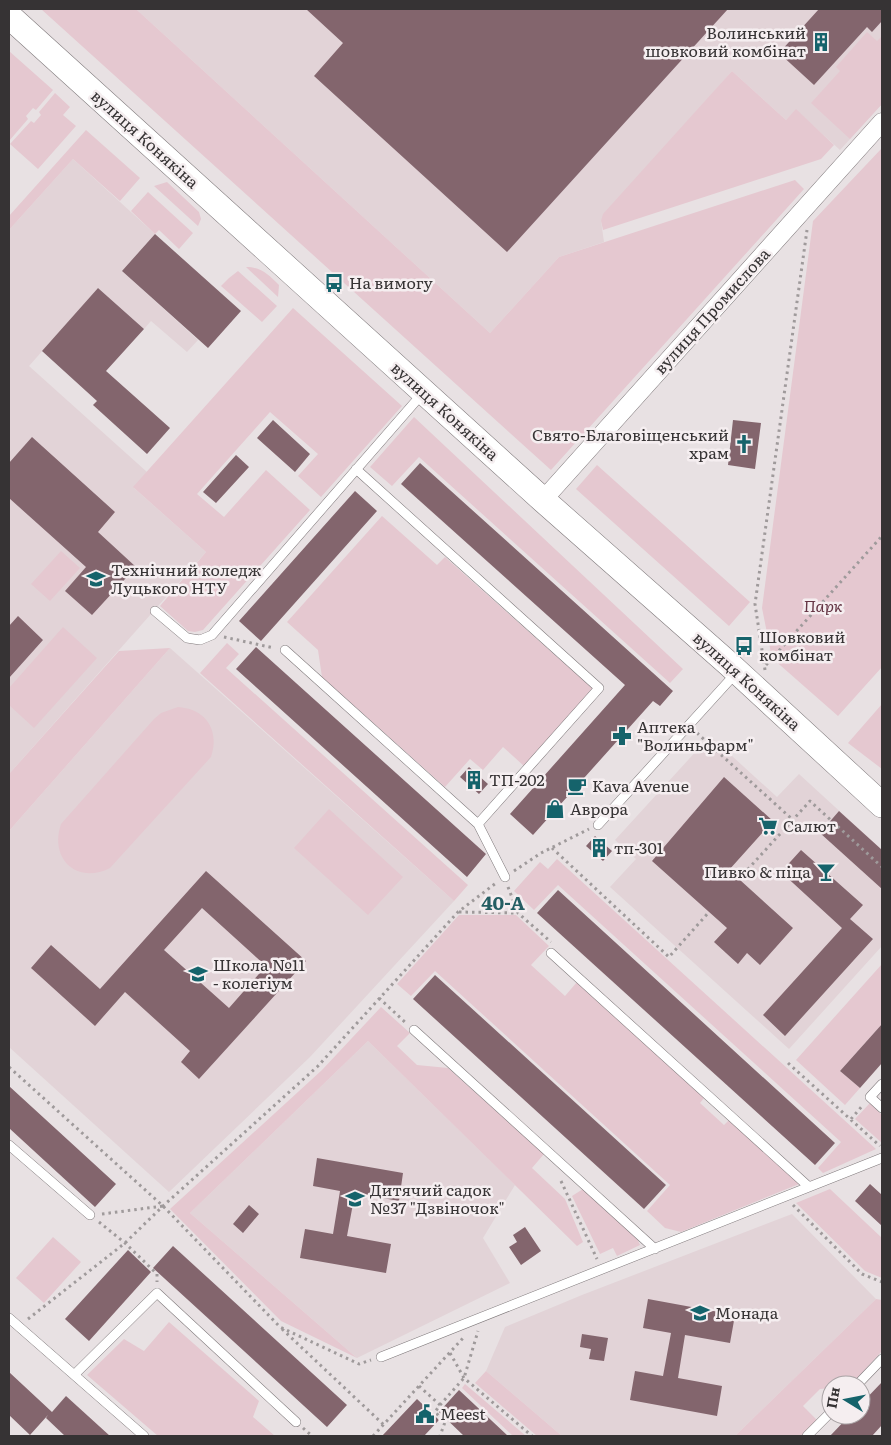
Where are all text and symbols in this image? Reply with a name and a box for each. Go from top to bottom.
place label: Волинський шовковий комбінат [645,20,806,62]
building icon: Волинський шовковий комбінат [810,31,832,53]
street label: вулиця Конякіна [86,83,205,194]
street label: вулиця Промислова [648,242,775,379]
place label: На вимогу [349,270,434,294]
bus stop icon: На вимогу [323,272,345,294]
street label: вулиця Конякіна [386,355,505,466]
place label: Свято-Благовіщенський храм [532,422,729,464]
church icon: Свято-Благовіщенський храм [733,433,755,455]
place label: Технічний коледж Луцького НТУ [111,557,262,599]
school or university icon: Технічний коледж Луцького НТУ [85,568,107,590]
park label: Парк [803,593,843,617]
place label: Шовковий комбінат [759,624,845,666]
street label: вулиця Конякіна [688,625,807,736]
bus stop icon: Шовковий комбінат [733,635,755,657]
place label: Аптека "Волиньфарм" [637,714,754,756]
pharmacy icon: Аптека "Волиньфарм" [611,725,633,747]
place label: ТП-202 [489,767,545,791]
building icon: ТП-202 [463,769,485,791]
place label: Kava Avenue [592,773,689,797]
cafe icon: Kava Avenue [566,775,588,797]
place label: Аврора [570,796,629,820]
shop icon: Аврора [544,798,566,820]
place label: Салют [783,813,836,837]
supermarket icon: Салют [757,815,779,837]
place label: тп-301 [614,835,664,859]
building icon: тп-301 [588,837,610,859]
place label: Пивко & піца [704,859,811,883]
bar icon: Пивко & піца [815,861,837,883]
district label: 40-А [481,888,525,916]
place label: Школа №11 - колегіум [213,952,306,994]
school or university icon: Школа №11 - колегіум [187,963,209,985]
place label: Дитячий садок №37 "Дзвіночок" [370,1177,505,1219]
school or university icon: Дитячий садок №37 "Дзвіночок" [344,1188,366,1210]
place label: Монада [715,1300,779,1324]
school or university icon: Монада [689,1302,711,1324]
north arrow [821,1375,871,1425]
text: Пн [820,1385,844,1410]
place label: Meest [440,1401,486,1425]
public building icon: Meest [414,1403,436,1425]

